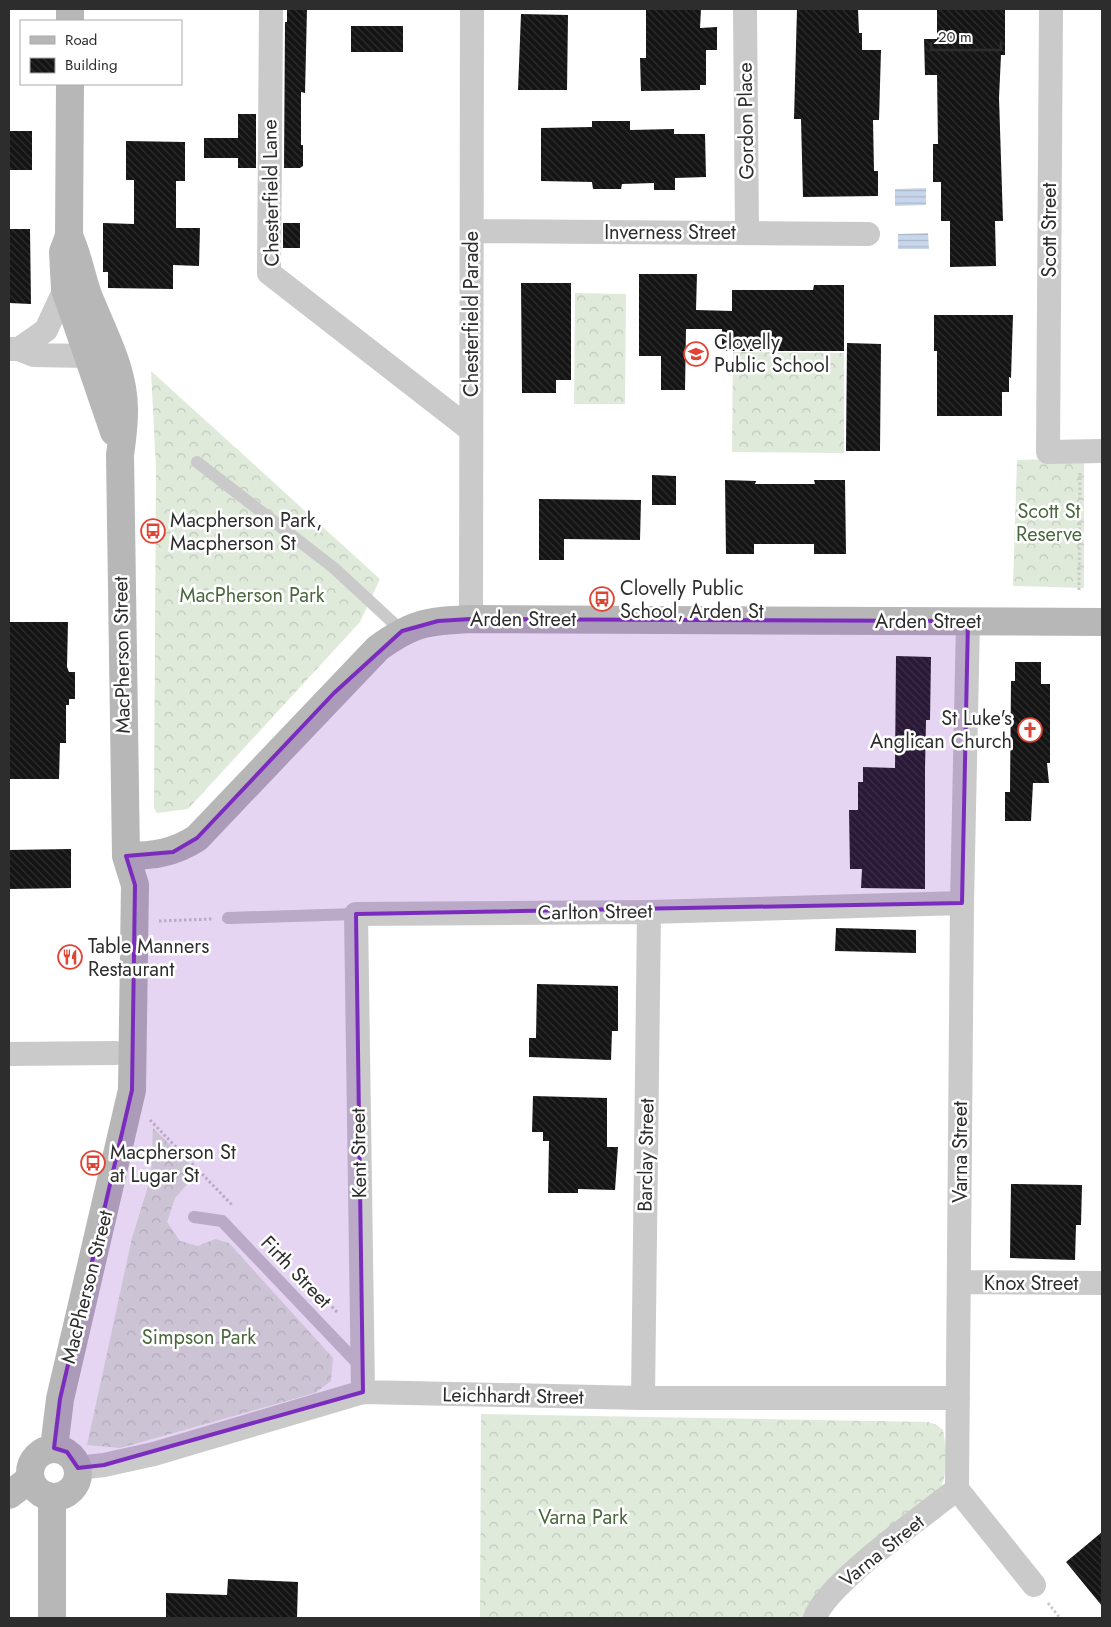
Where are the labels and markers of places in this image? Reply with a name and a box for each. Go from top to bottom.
place label: Clovelly Public School [714,328,829,380]
school or university icon: Clovelly Public School [683,341,709,367]
place label: Macpherson Park, Macpherson St [170,506,322,558]
bus stop icon: Macpherson Park, Macpherson St [140,518,166,544]
place label: Clovelly Public School, Arden St [620,574,764,626]
bus stop icon: Clovelly Public School, Arden St [589,586,615,612]
place label: St Luke's Anglican Church [870,704,1012,756]
church icon: St Luke's Anglican Church [1017,717,1043,743]
place label: Table Manners Restaurant [88,932,209,984]
restaurant icon: Table Manners Restaurant [57,944,83,970]
place label: Macpherson St at Lugar St [110,1138,236,1190]
bus stop icon: Macpherson St at Lugar St [80,1150,106,1176]

